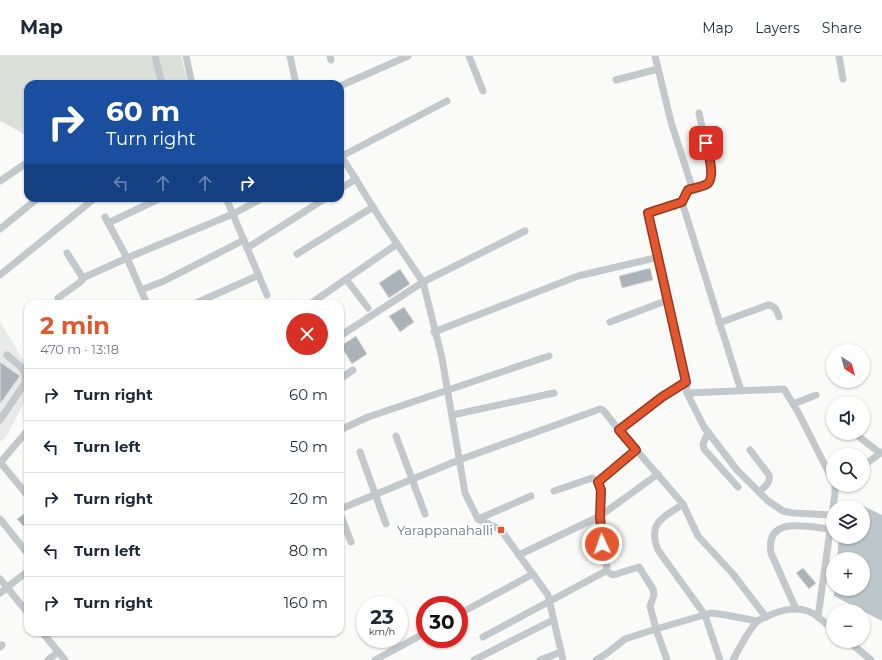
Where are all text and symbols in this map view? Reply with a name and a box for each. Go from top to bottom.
text: Map [20,16,63,39]
text: Map [702,19,733,37]
text: Layers [755,19,800,37]
text: Share [822,19,862,37]
text: 60 m [106,94,180,128]
icon: right [40,96,92,148]
pin [689,126,723,160]
text: Turn right [106,128,196,150]
icon: arrive [695,132,717,154]
icon: left [110,172,132,194]
icon: ahead [152,172,174,194]
icon: ahead [194,172,216,194]
icon: right [236,172,258,194]
text: 2 min [40,311,110,340]
button: close [286,313,328,355]
text: 470 m · 13:18 [40,341,119,357]
north arrow [826,344,870,388]
map controls [826,344,870,648]
icon: right [40,384,62,406]
text: Turn right [74,385,153,404]
text: 60 m [289,385,328,404]
button: sound [826,396,870,440]
icon: left [40,436,62,458]
text: Turn left [74,437,141,456]
text: 50 m [290,437,328,456]
button: search [826,448,870,492]
icon: right [40,488,62,510]
text: Turn right [74,489,153,508]
text: 20 m [290,489,328,508]
button: layers [826,500,870,544]
place label: Yarappanahalli [397,522,493,538]
position arrow [581,523,623,565]
marker: Yarappanahalli [496,525,506,535]
icon: left [40,540,62,562]
text: Turn left [74,541,141,560]
text: 80 m [289,541,328,560]
button: + [826,552,870,596]
icon: right [40,592,62,614]
text: Turn right [74,593,153,612]
text: 160 m [284,593,328,612]
speed limit sign: 30 [416,596,468,648]
button: − [826,604,870,648]
text: 23 [370,605,394,629]
text: km/h [369,625,395,638]

